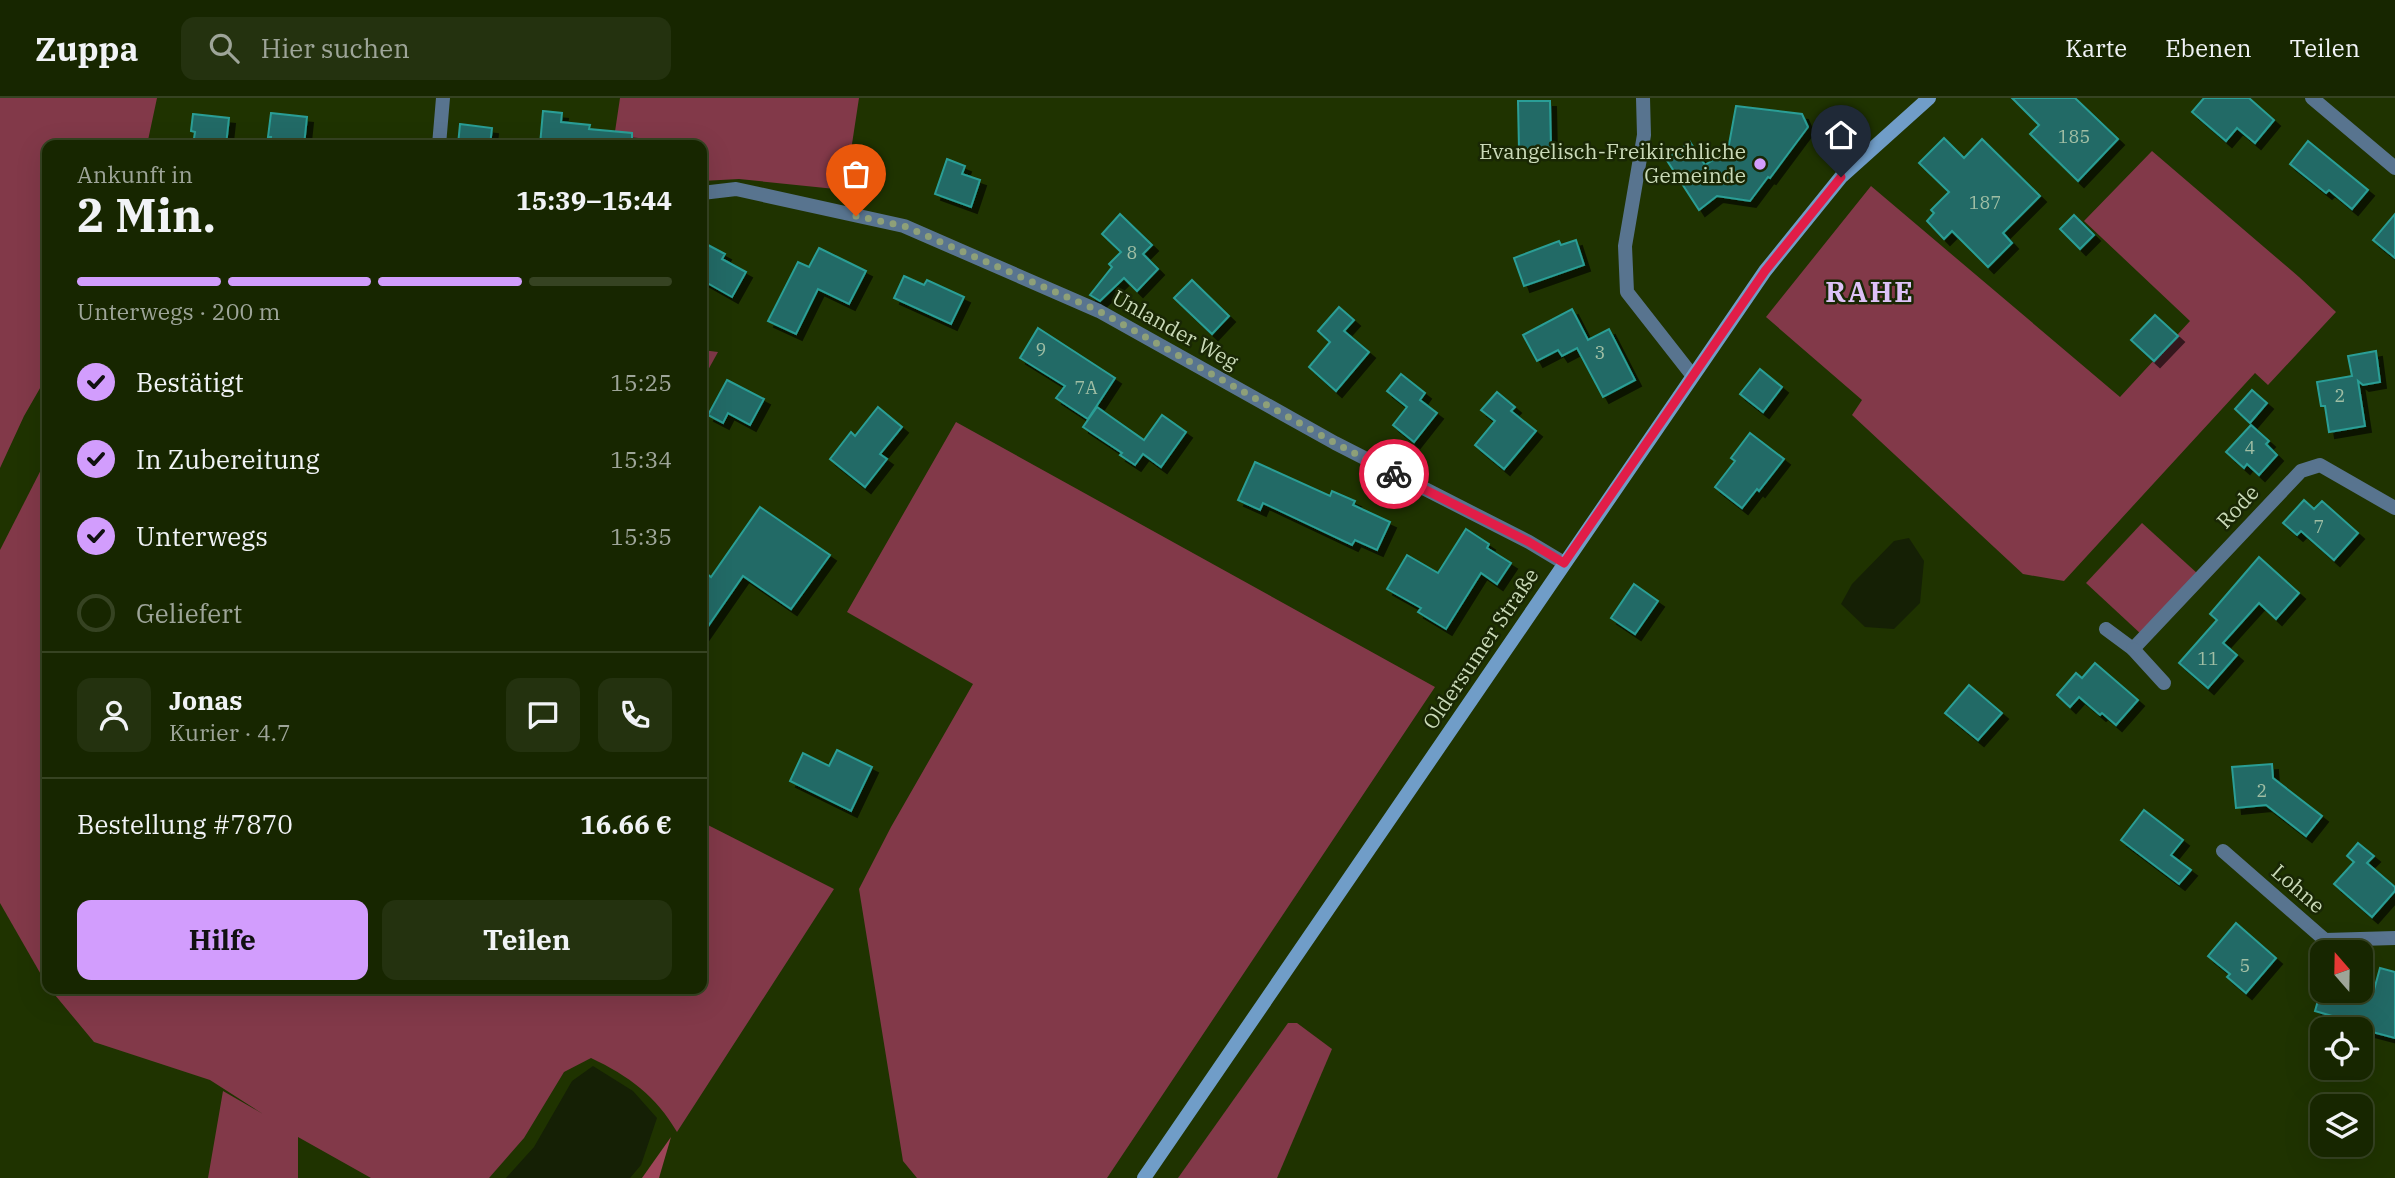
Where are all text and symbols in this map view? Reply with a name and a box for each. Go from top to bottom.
search box [181,17,671,80]
text: Zuppa [35,27,139,70]
icon: search [205,29,243,67]
text: Hier suchen [261,31,410,65]
text: Karte [2065,32,2127,64]
text: Ebenen [2165,32,2252,64]
text: Teilen [2290,32,2360,64]
pin [1811,105,1871,177]
icon: home [1822,116,1860,154]
house number: 185 [2058,125,2090,148]
place label: Evangelisch-Freikirchliche Gemeinde [1479,137,1746,189]
pin [826,144,886,216]
icon: bag [837,155,875,193]
marker: Evangelisch-Freikirchliche Gemeinde [1752,156,1768,172]
text: Ankunft in [77,159,193,189]
text: 15:39–15:44 [516,183,672,217]
text: 2 Min. [77,185,216,245]
house number: 187 [1969,191,2001,214]
house number: 8 [1127,241,1137,264]
district label: RAHE [1825,273,1915,310]
street label: Unlander Weg [1107,283,1244,376]
text: Unterwegs · 200 m [77,296,280,326]
house number: 9 [1036,338,1046,361]
house number: 3 [1595,341,1605,364]
icon: check [77,363,115,401]
text: Bestätigt [136,365,244,399]
text: 15:25 [610,367,672,397]
house number: 7A [1074,376,1098,399]
house number: 2 [2335,384,2345,407]
house number: 4 [2245,436,2255,459]
courier [1359,439,1429,509]
icon: check [77,440,115,478]
text: In Zubereitung [136,442,320,476]
text: 15:34 [610,444,672,474]
icon: bike [1375,455,1413,493]
street label: Rode [2210,479,2265,534]
house number: 7 [2314,515,2324,538]
icon: check [77,517,115,555]
text: Unterwegs [136,519,268,553]
text: 15:35 [610,521,672,551]
street label: Oldersumer Straße [1416,562,1545,734]
text: Geliefert [136,596,242,630]
house number: 11 [2197,647,2219,670]
button: person [77,678,151,752]
button: chat [506,678,580,752]
button: phone [598,678,672,752]
text: Jonas [169,683,243,717]
text: Kurier · 4.7 [169,717,291,747]
house number: 2 [2257,779,2267,802]
text: Bestellung #7870 [77,807,293,841]
text: 16.66 € [580,807,672,841]
street label: Lohne [2266,857,2331,919]
button: Hilfe [77,900,368,980]
button: Teilen [382,900,672,980]
north arrow [2310,940,2373,1003]
map controls [2310,940,2373,1157]
house number: 5 [2240,954,2250,977]
button: locate [2310,1017,2373,1080]
button: layers [2310,1094,2373,1157]

